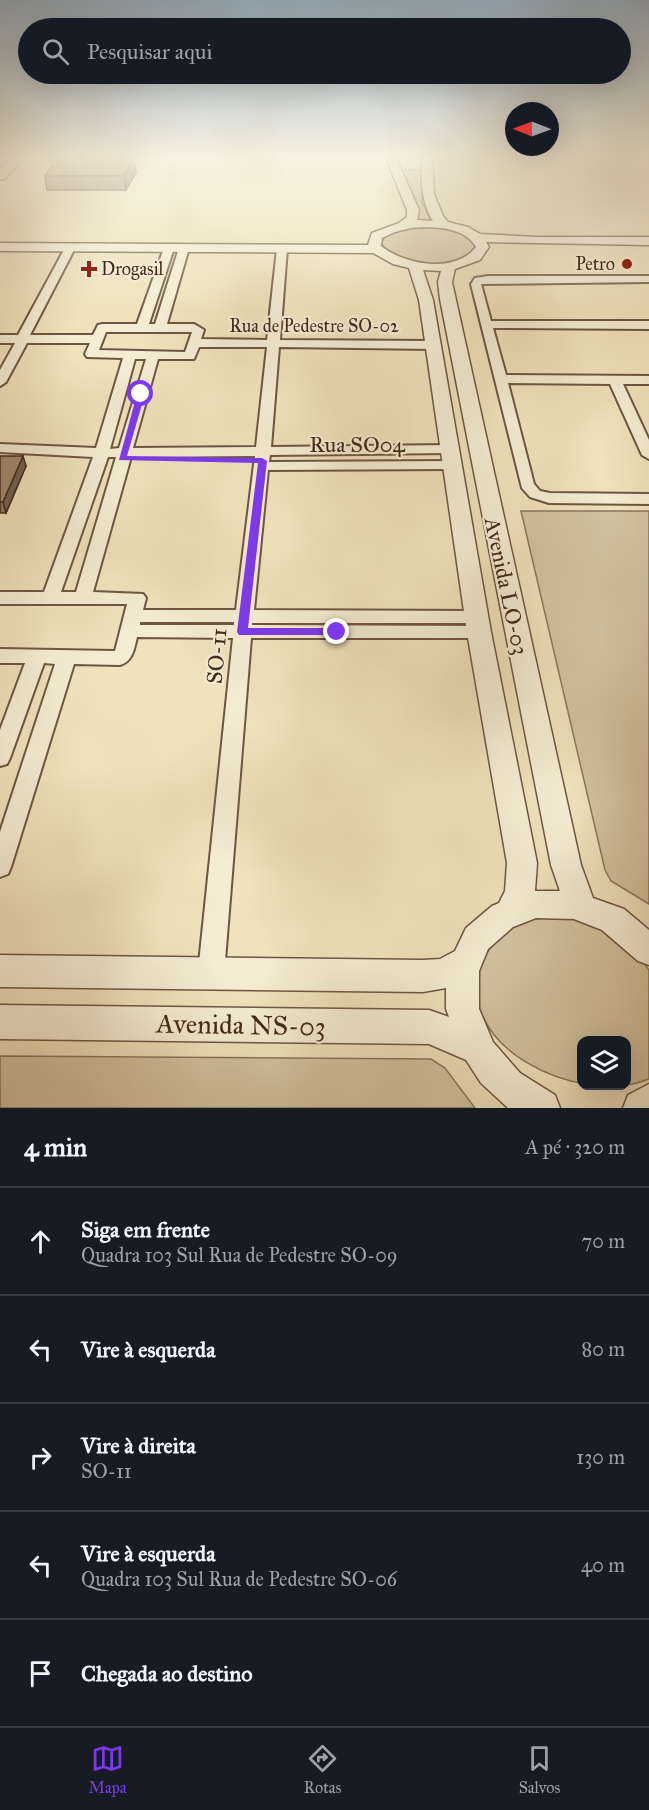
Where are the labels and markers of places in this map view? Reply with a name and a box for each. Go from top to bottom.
place label: Petro [575,253,615,275]
marker: Petro [620,257,634,271]
place label: Drogasil [101,258,164,281]
marker: Drogasil [82,262,96,276]

